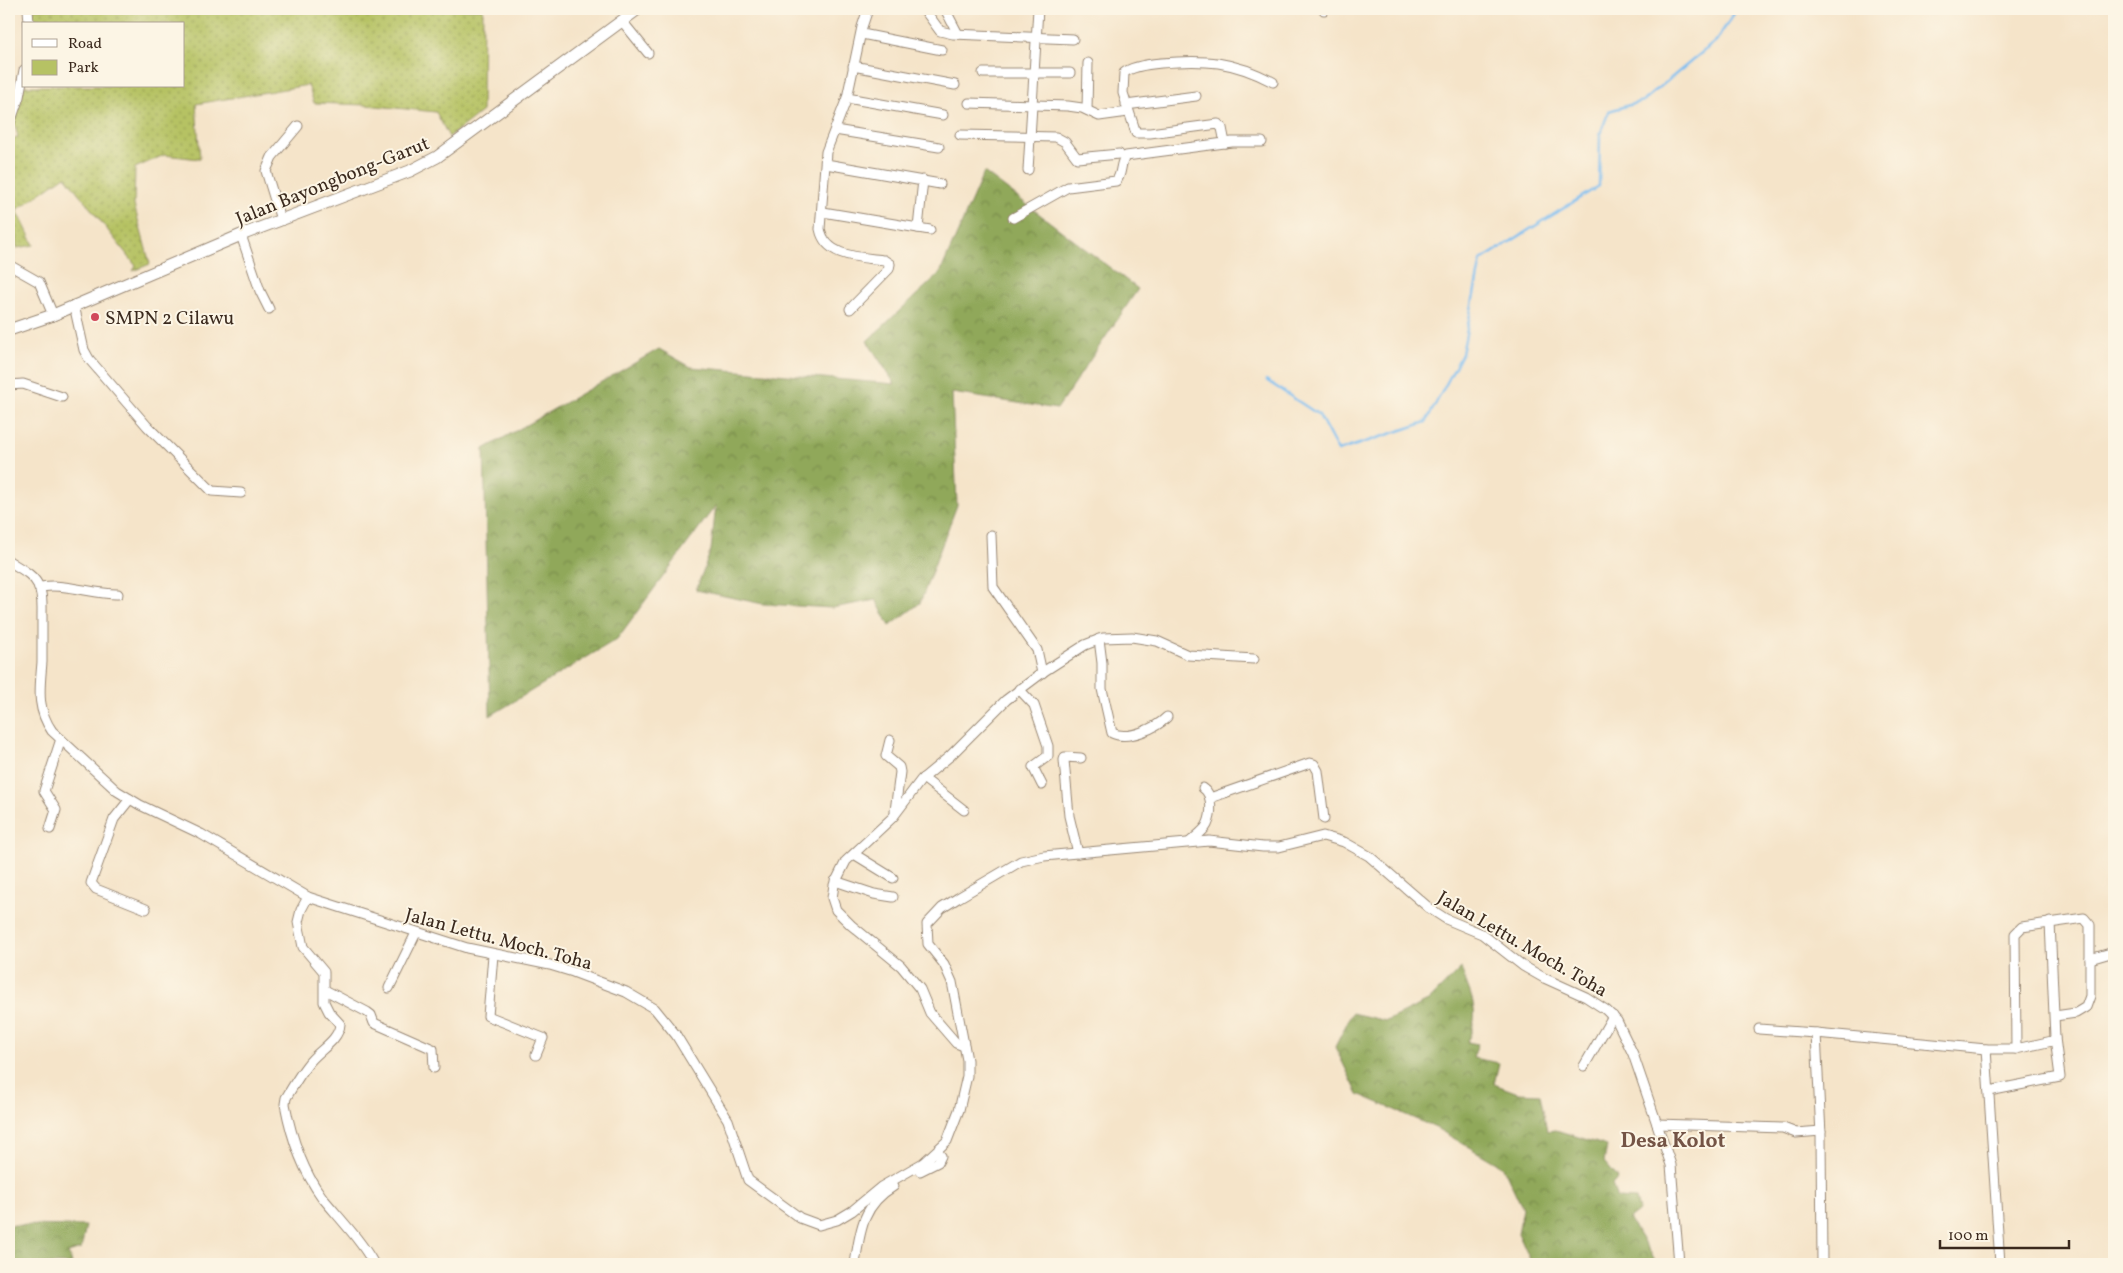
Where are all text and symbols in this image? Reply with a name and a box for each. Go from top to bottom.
legend [22,22,185,88]
text: Road [68,34,102,55]
text: Park [68,58,99,79]
street label: Jalan Bayongbong-Garut [232,131,434,233]
place label: SMPN 2 Cilawu [105,306,234,332]
marker: SMPN 2 Cilawu [89,311,101,323]
street label: Jalan Lettu. Moch. Toha [1432,885,1612,1004]
street label: Jalan Lettu. Moch. Toha [402,902,595,977]
district label: Desa Kolot [1621,1127,1726,1156]
scale bar [1940,1218,2069,1250]
text: 100 m [1948,1226,1988,1247]

